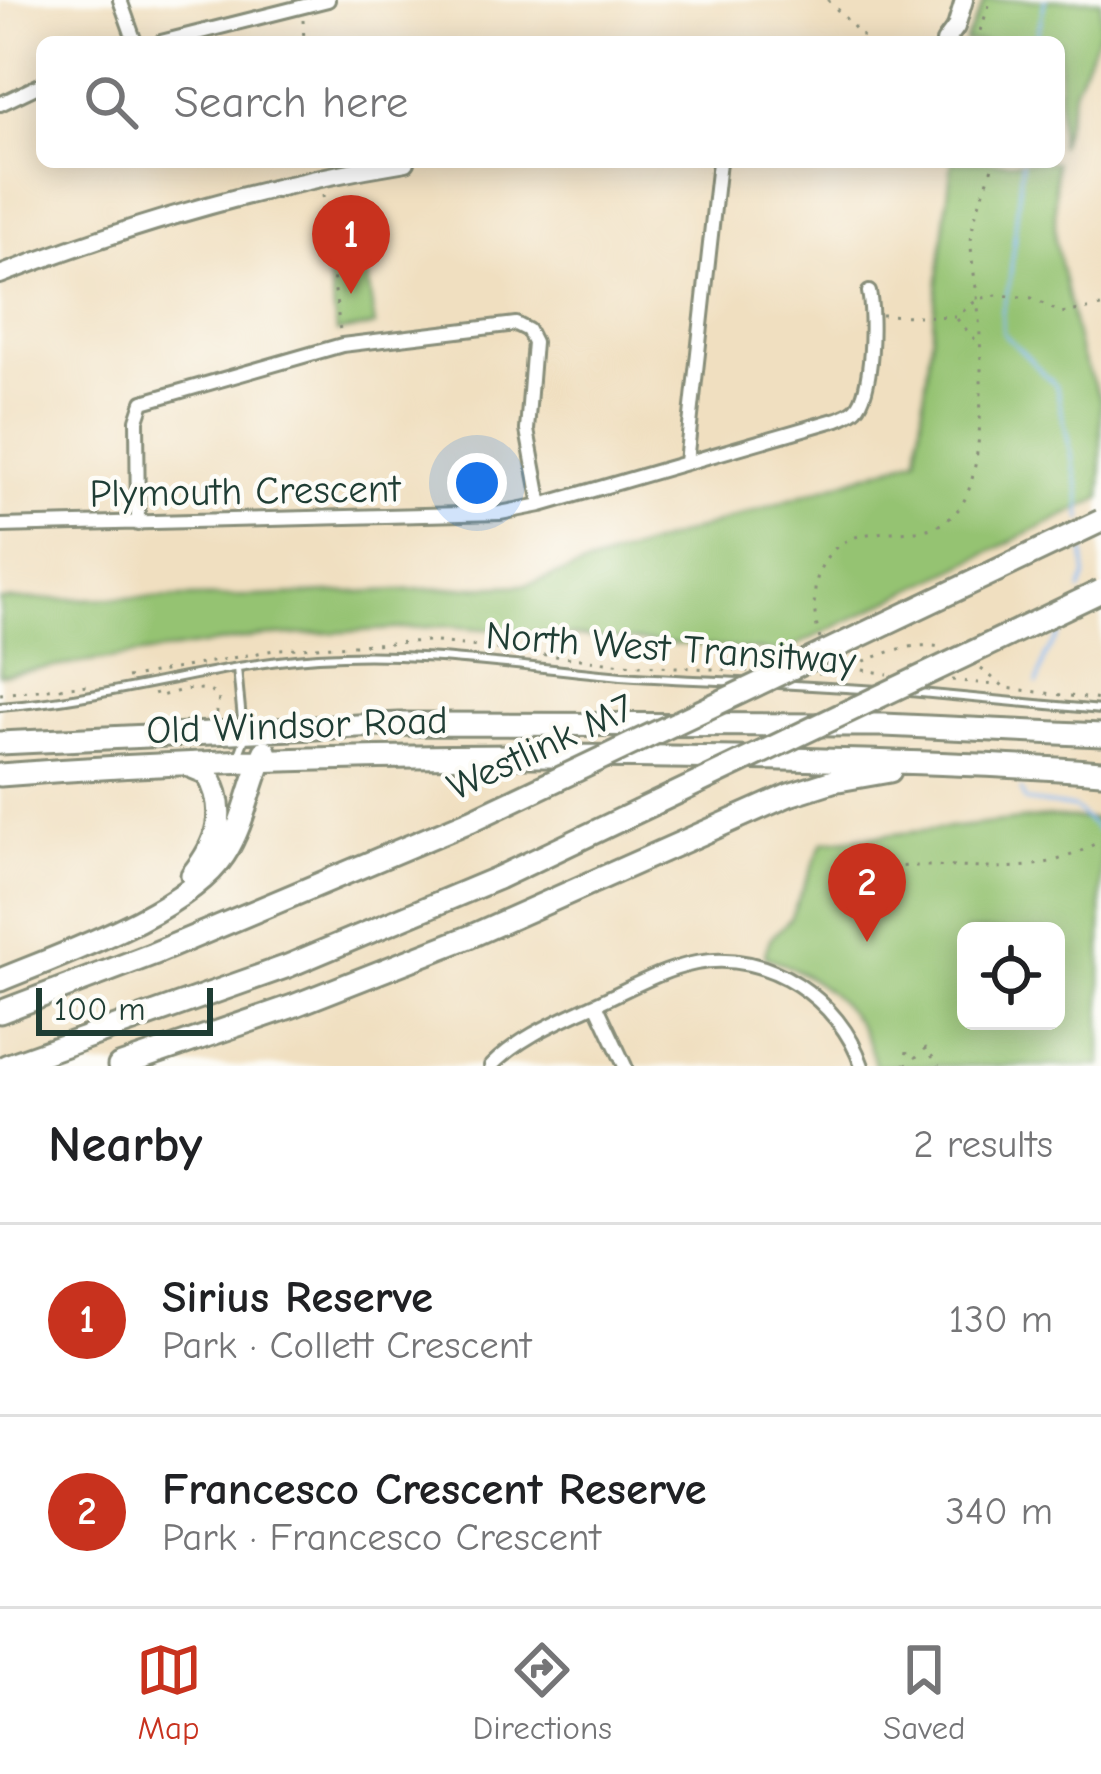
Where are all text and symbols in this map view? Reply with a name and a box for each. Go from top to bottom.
search box [36,36,1065,168]
icon: search [78,69,144,135]
text: Search here [174,76,408,128]
pin: 1 [312,195,390,294]
your location [447,453,507,513]
street label: Plymouth Crescent [89,466,403,517]
street label: North West Transitway [484,613,858,684]
street label: Westlink M7 [440,685,641,810]
street label: Old Windsor Road [146,698,449,753]
pin: 2 [828,843,906,942]
map controls [957,922,1065,1030]
button: locate [957,922,1065,1030]
scale bar [36,982,213,1035]
text: 100 m [54,990,146,1028]
text: Nearby [48,1115,202,1174]
text: 2 results [913,1122,1053,1167]
text: Sirius Reserve [162,1271,433,1323]
text: 1 [79,1297,95,1342]
text: 130 m [949,1297,1053,1342]
text: Park · Collett Crescent [162,1323,532,1368]
text: Francesco Crescent Reserve [162,1463,707,1515]
text: 2 [77,1489,97,1534]
text: 340 m [945,1489,1053,1534]
text: Park · Francesco Crescent [162,1515,601,1560]
tab: Map [136,1637,202,1747]
tab: Directions [473,1637,612,1747]
tab: Saved [883,1637,965,1747]

